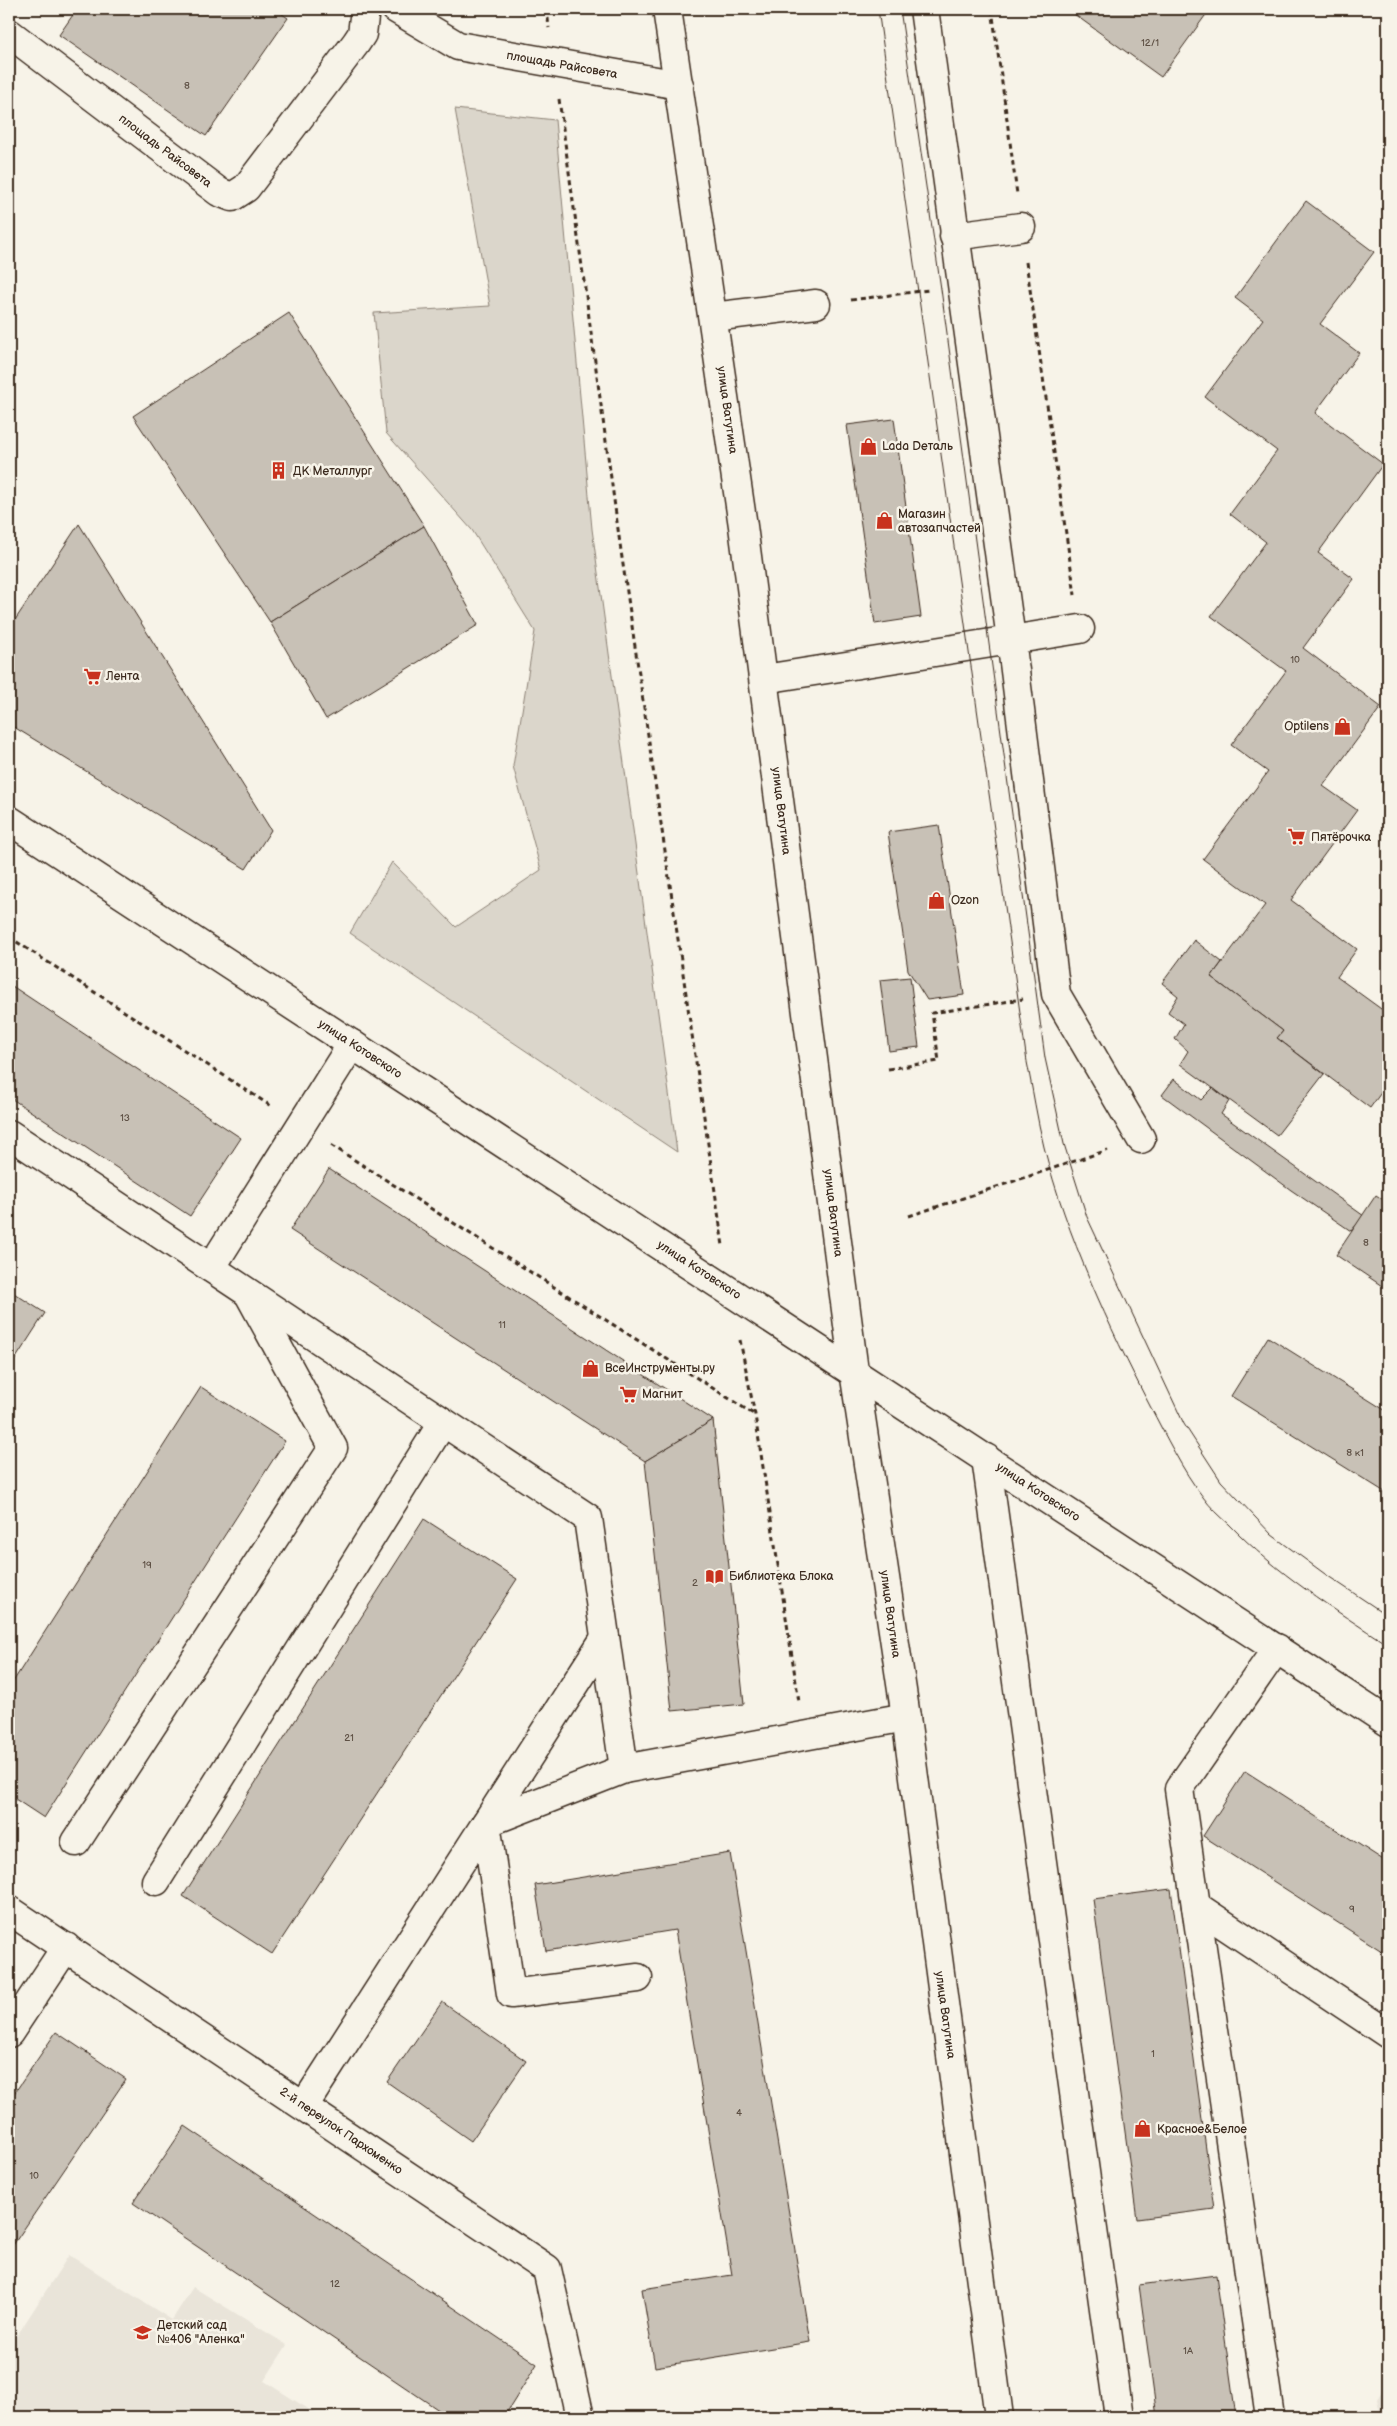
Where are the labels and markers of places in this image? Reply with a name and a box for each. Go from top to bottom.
shop icon: Lada Dеталь [858,436,878,456]
place label: Lada Dеталь [882,439,953,454]
building icon: ДК Металлург [269,461,289,481]
place label: ДК Металлург [293,464,373,479]
place label: Магазин автозапчастей [898,507,981,536]
shop icon: Магазин автозапчастей [874,511,894,531]
supermarket icon: Лента [82,666,102,686]
place label: Лента [105,669,140,684]
shop icon: Optilens [1333,716,1353,736]
place label: Optilens [1284,719,1329,734]
supermarket icon: Пятёрочка [1287,827,1307,847]
place label: Пятёрочка [1311,830,1371,845]
shop icon: Ozon [927,890,947,910]
place label: Ozon [951,893,979,908]
shop icon: ВсеИнструменты.ру [581,1358,601,1378]
place label: ВсеИнструменты.ру [605,1361,715,1376]
supermarket icon: Магнит [618,1384,638,1404]
place label: Магнит [642,1387,683,1402]
library icon: Библиотека Блока [705,1566,725,1586]
place label: Библиотека Блока [729,1569,834,1584]
shop icon: Красное&Белое [1133,2119,1153,2139]
place label: Красное&Белое [1157,2122,1247,2137]
place label: Детский сад №406 "Аленка" [157,2318,245,2347]
school or university icon: Детский сад №406 "Аленка" [133,2322,153,2342]

